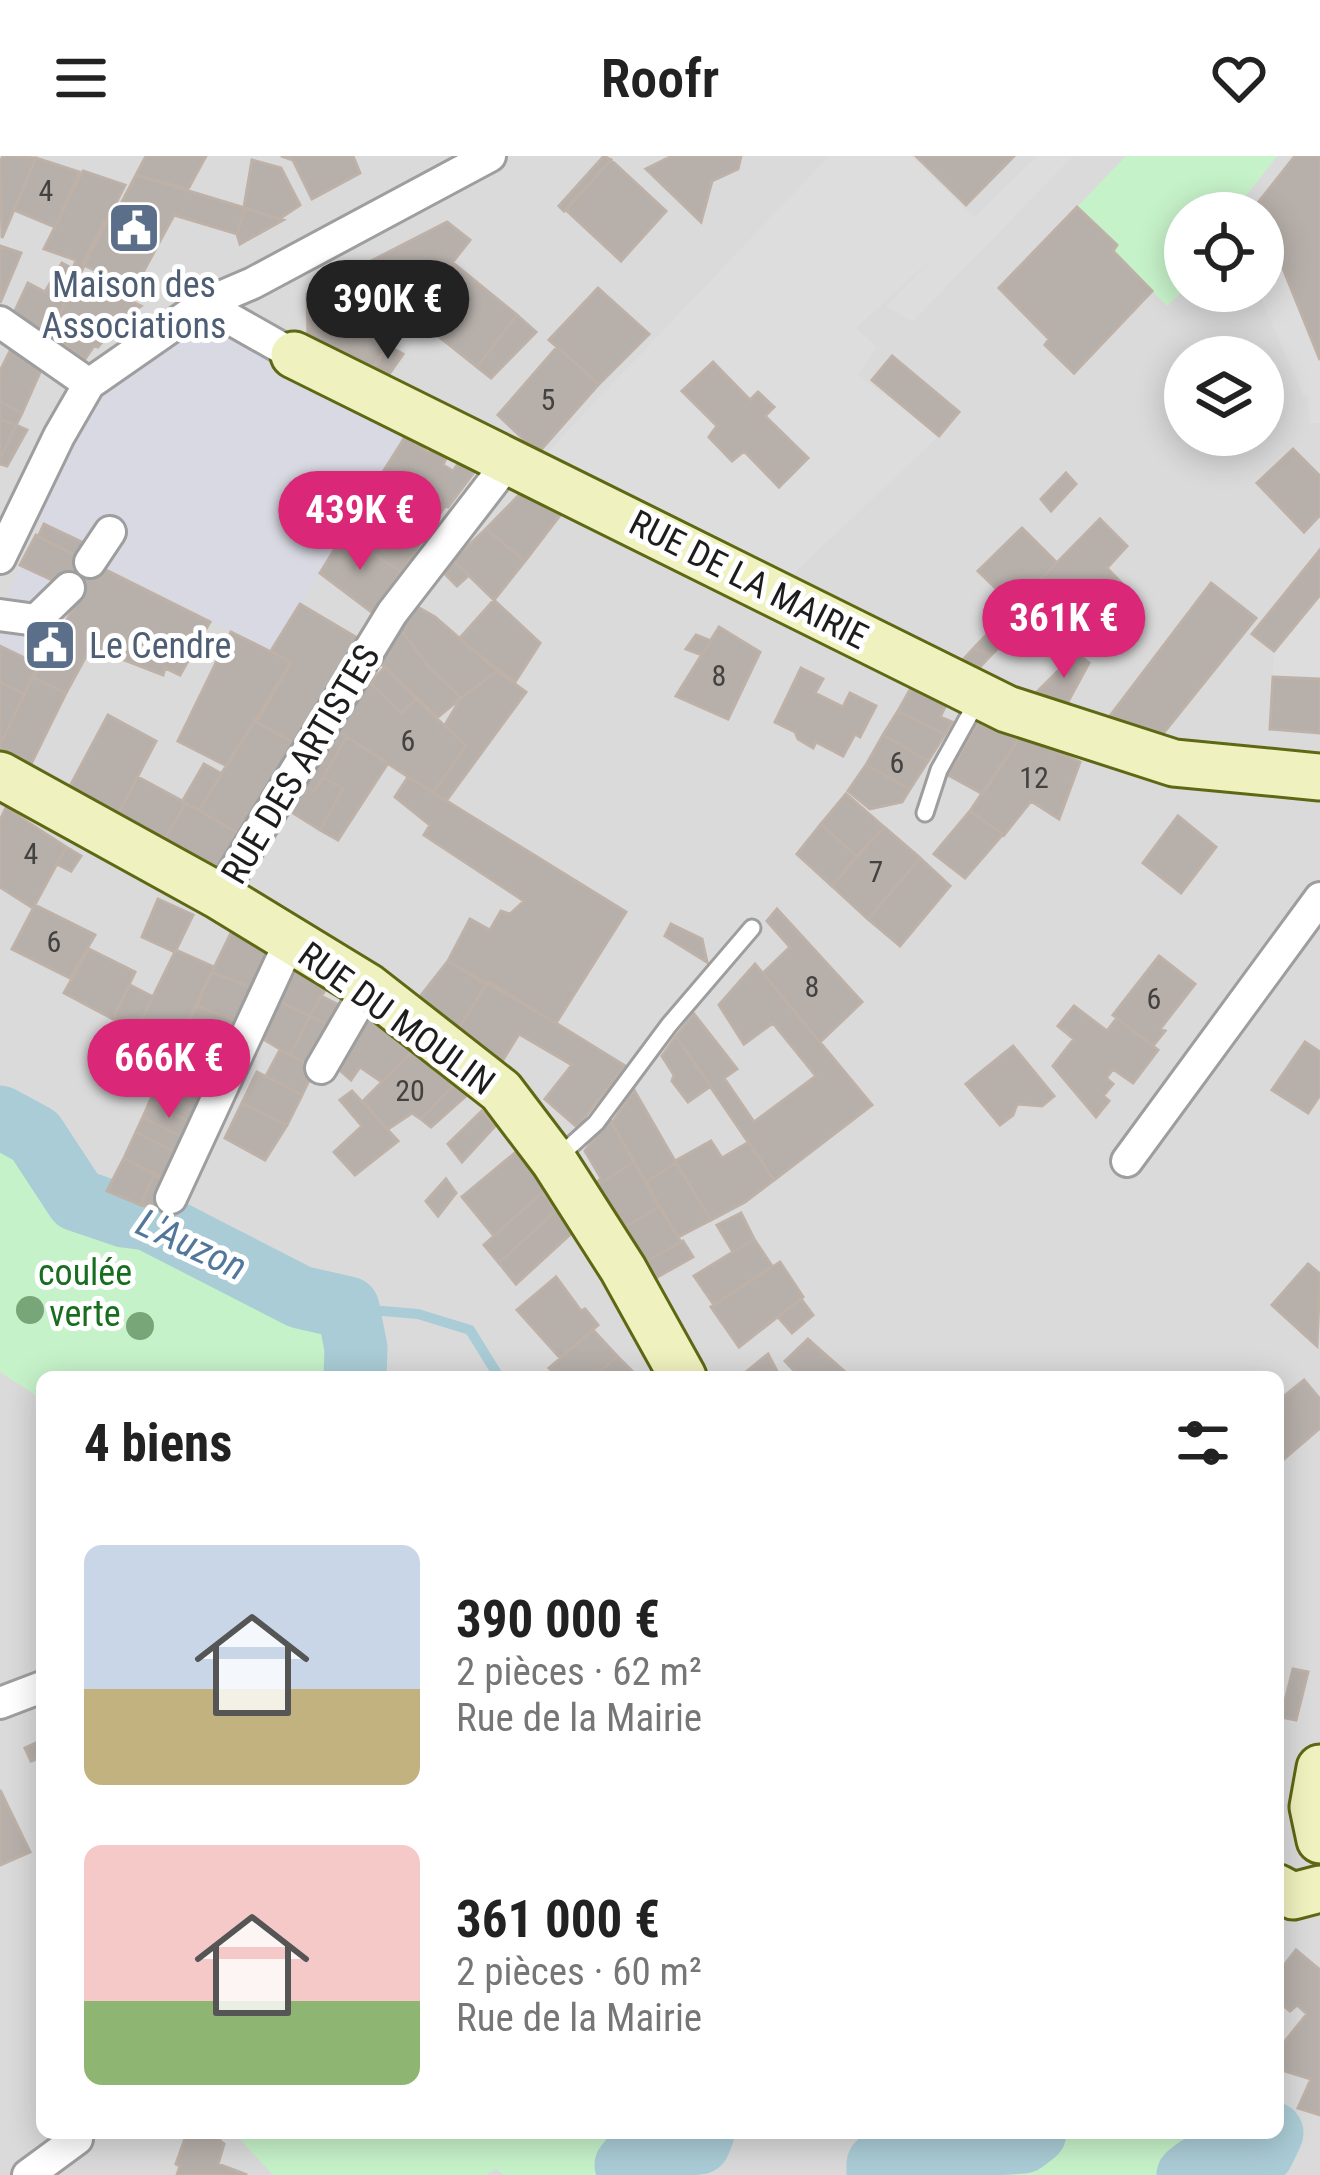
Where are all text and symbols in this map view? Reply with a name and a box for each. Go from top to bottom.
icon: menu [48,45,114,111]
icon: heart [1206,45,1272,111]
text: Roofr [601,47,719,110]
house number: 4 [39,173,53,208]
map controls [1164,192,1284,456]
button: locate [1164,192,1284,312]
public building icon: Maison des Associations [106,200,162,256]
pin: 390K € [290,260,486,362]
place label: Maison des Associations [42,264,226,347]
text: 390K € [333,276,443,322]
button: layers [1164,336,1284,456]
house number: 5 [541,382,555,417]
pin: 439K € [262,471,458,573]
text: 439K € [305,487,415,533]
street label: RUE DE LA MAIRIE [622,502,875,658]
pin: 361K € [966,579,1162,681]
text: 361K € [1009,595,1119,641]
public building icon: Le Cendre [22,617,78,673]
place label: Le Cendre [89,625,231,667]
street label: RUE DES ARTISTES [213,638,389,891]
house number: 8 [712,658,726,693]
house number: 6 [401,723,415,758]
house number: 6 [890,745,904,780]
house number: 12 [1019,760,1049,795]
house number: 4 [24,836,38,871]
house number: 7 [869,854,883,889]
house number: 6 [47,924,61,959]
street label: RUE DU MOULIN [290,934,503,1104]
house number: 8 [805,969,819,1004]
house number: 6 [1147,981,1161,1016]
pin: 666K € [71,1019,267,1121]
text: 666K € [114,1035,224,1081]
house number: 20 [395,1073,425,1108]
water label: L'Auzon [129,1200,254,1290]
park label: coulée verte [38,1252,132,1335]
icon: filters [1170,1410,1236,1476]
text: 4 biens [84,1414,232,1473]
text: 390 000 € [456,1590,660,1649]
icon: home [180,1593,324,1737]
text: 2 pièces · 62 m² [456,1649,702,1695]
text: Rue de la Mairie [456,1695,702,1741]
text: 361 000 € [456,1890,660,1949]
icon: home [180,1893,324,2037]
text: 2 pièces · 60 m² [456,1949,702,1995]
text: Rue de la Mairie [456,1995,702,2041]

